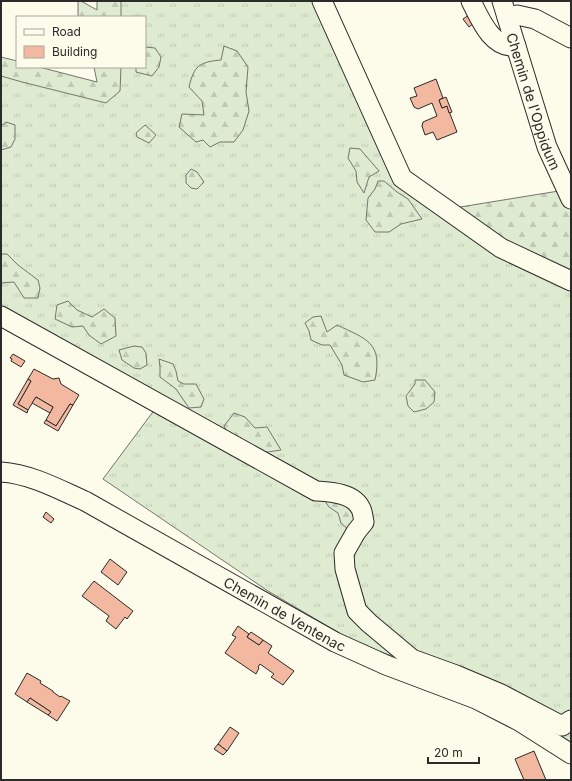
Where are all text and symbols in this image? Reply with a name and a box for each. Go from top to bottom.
legend [16,16,146,68]
text: Road [52,24,81,39]
street label: Chemin de l'Oppidum [504,30,565,172]
text: Building [52,44,97,59]
street label: Chemin de Ventenac [221,573,349,654]
scale bar [428,739,479,765]
text: 20 m [434,745,463,760]

